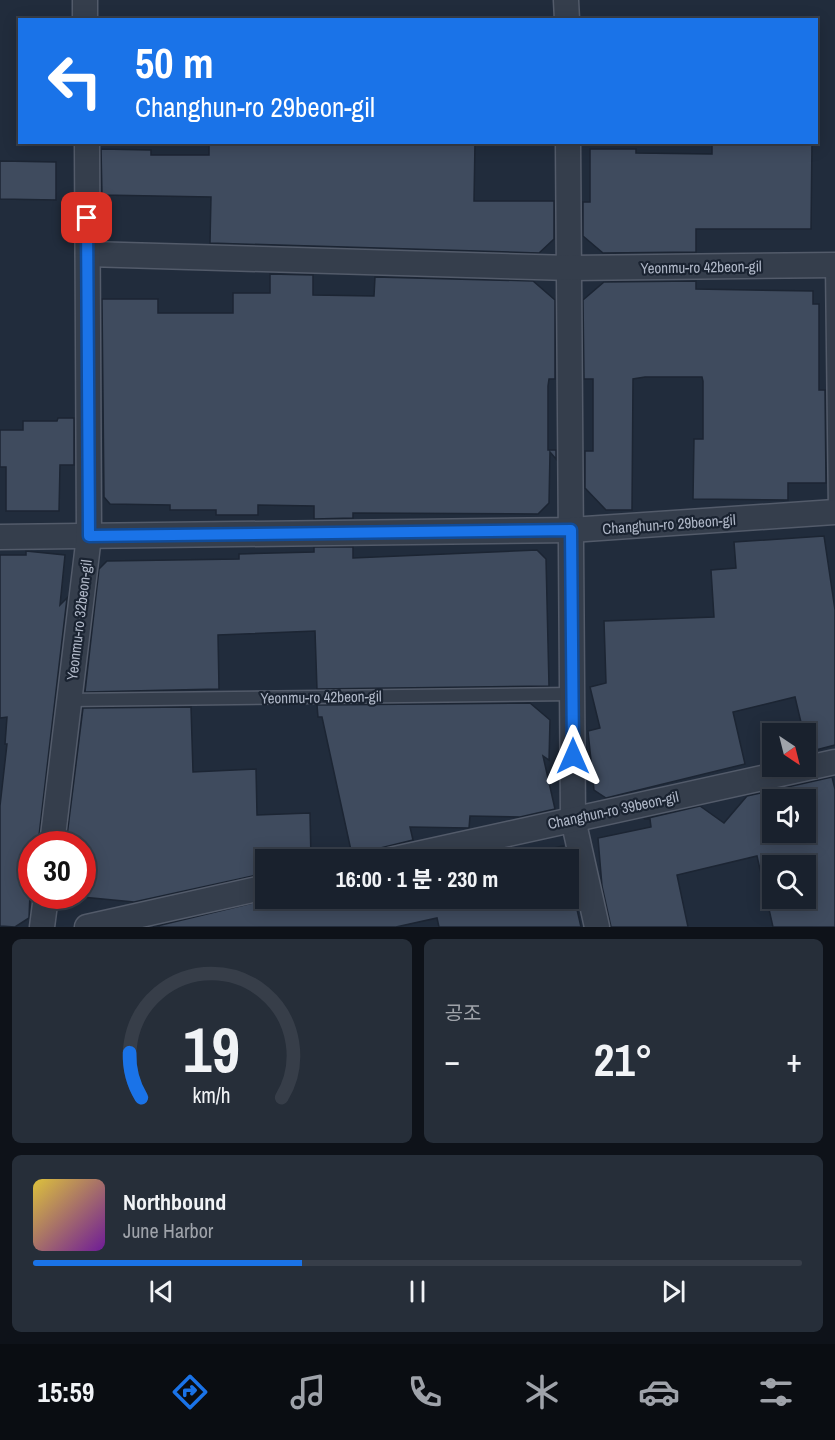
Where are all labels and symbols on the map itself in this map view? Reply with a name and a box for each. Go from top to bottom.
pin [61,192,112,243]
street label: Yeonmu-ro 42beon-gil [640,255,762,279]
street label: Changhun-ro 29beon-gil [602,509,736,539]
street label: Yeonmu-ro 32beon-gil [61,558,97,682]
street label: Yeonmu-ro 42beon-gil [260,685,382,709]
north arrow [762,723,816,777]
position arrow [541,724,605,788]
street label: Changhun-ro 39beon-gil [546,786,680,834]
speed limit sign: 30 [18,831,96,909]

